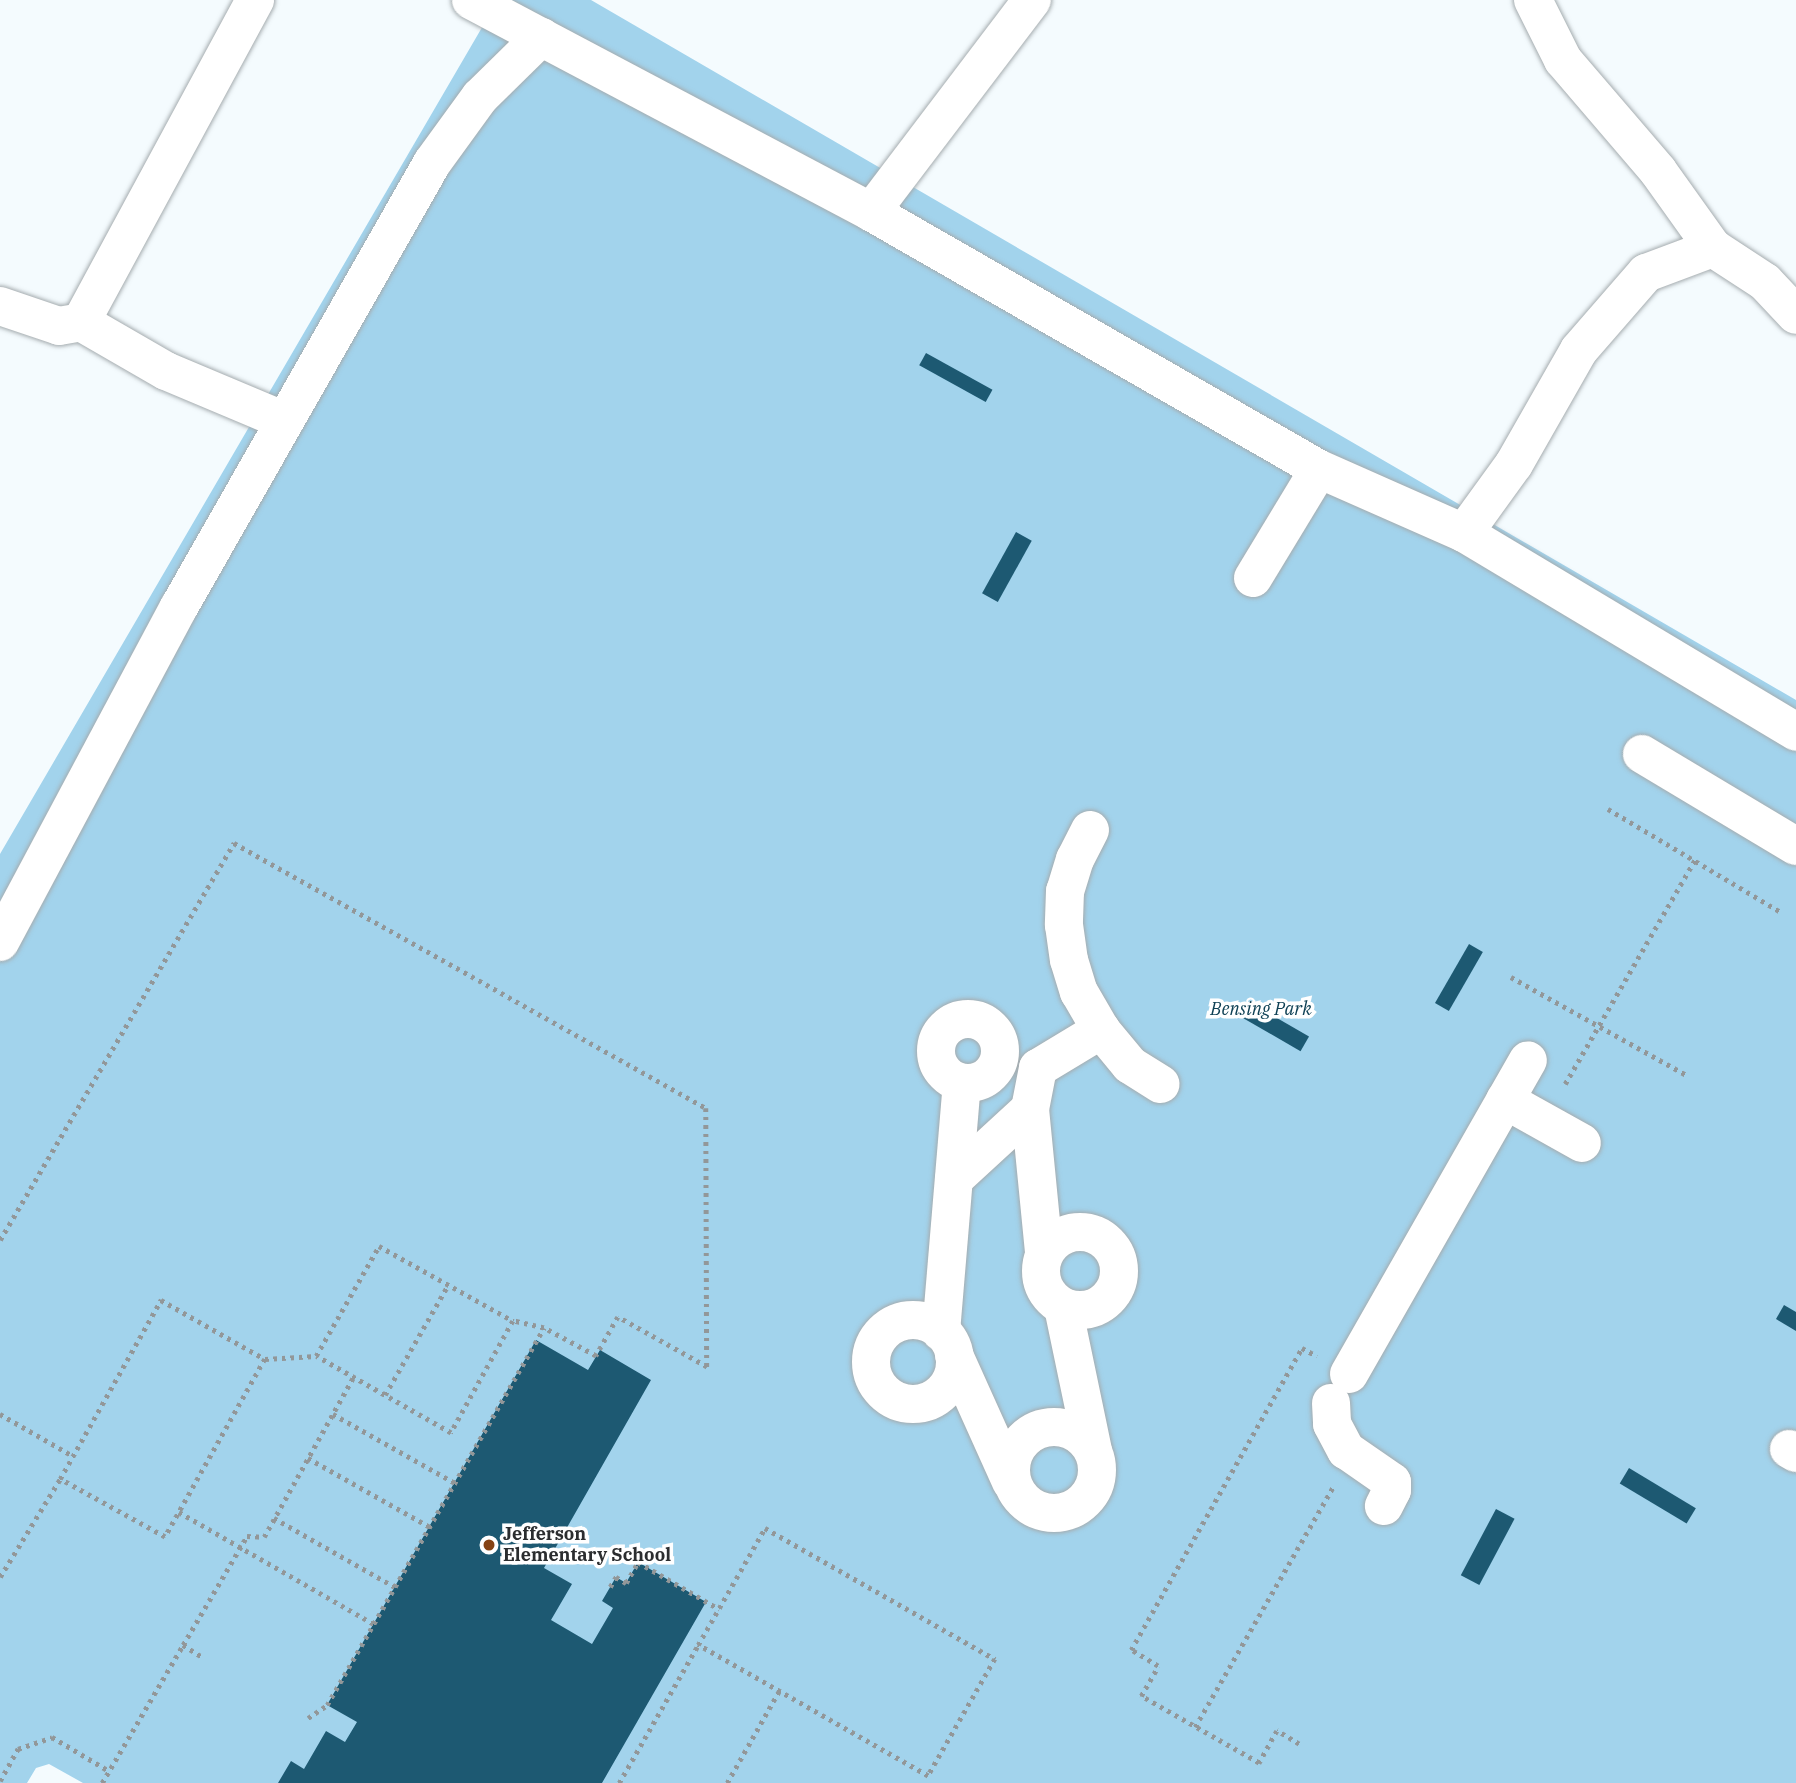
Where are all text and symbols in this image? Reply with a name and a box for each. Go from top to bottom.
park label: Bensing Park [1210,998,1312,1020]
place label: Jefferson Elementary School [503,1524,671,1566]
marker: Jefferson Elementary School [481,1537,497,1553]

